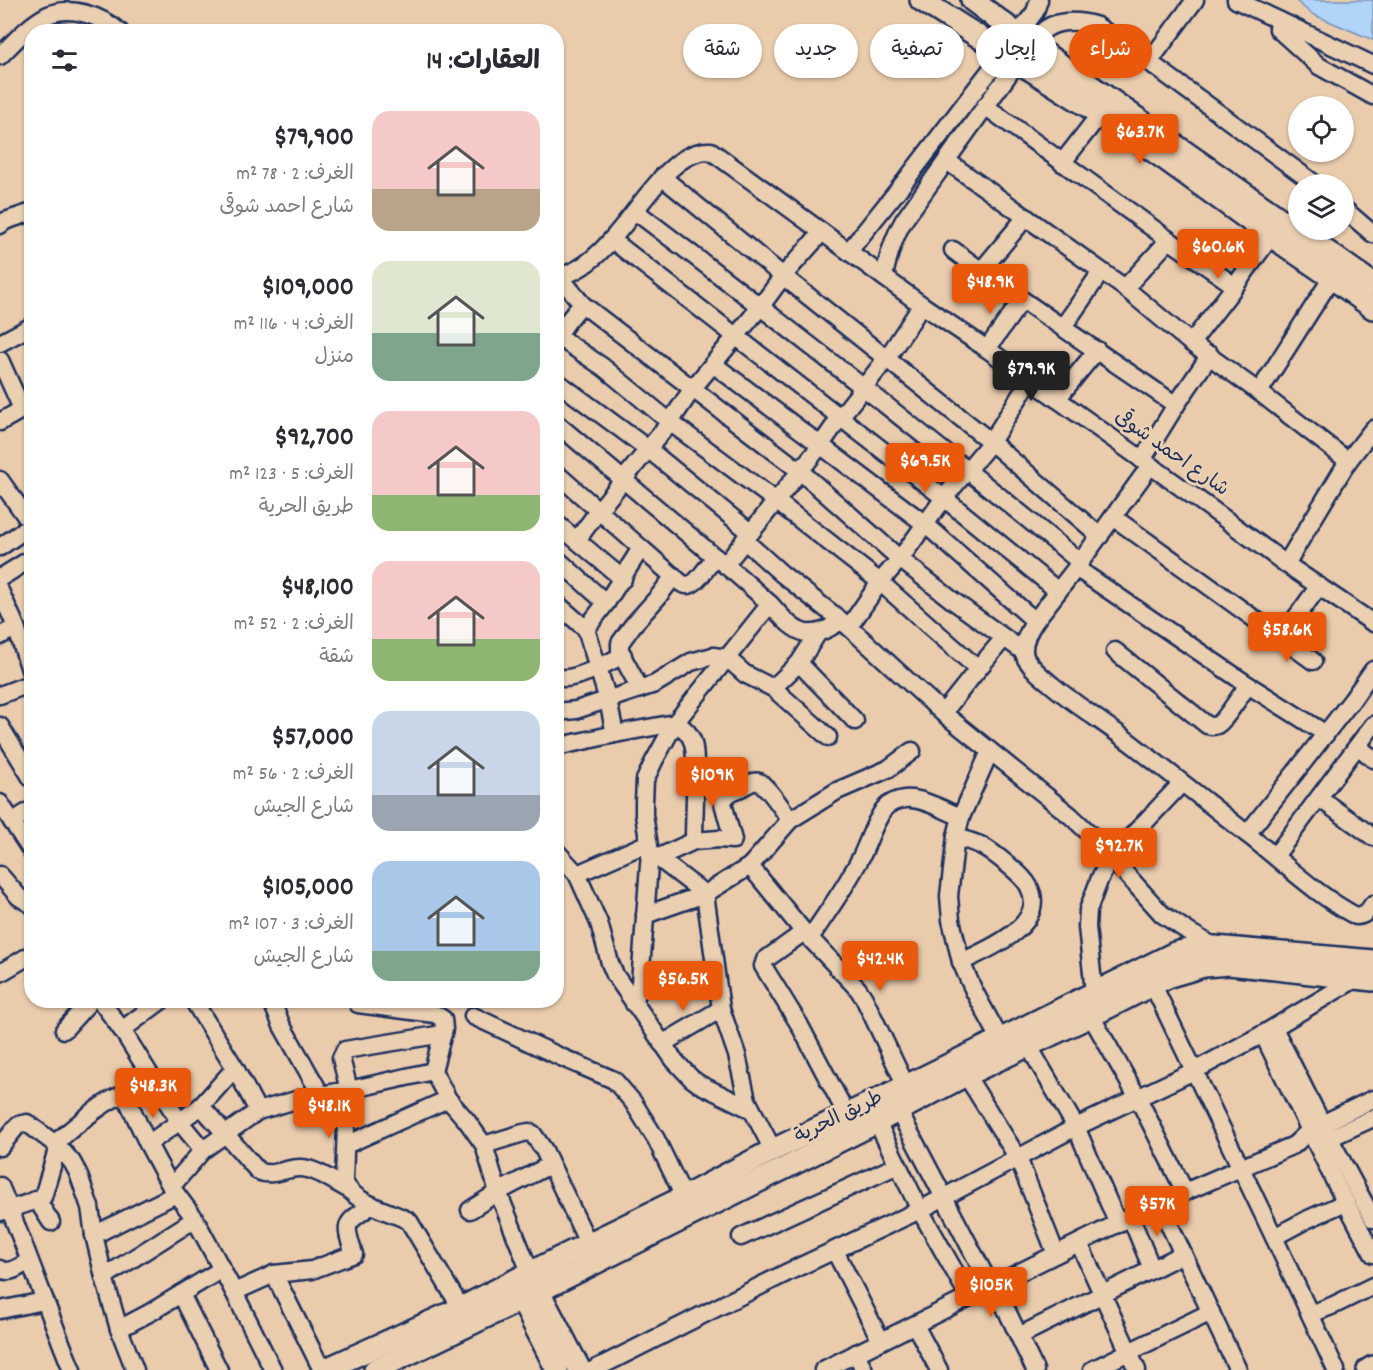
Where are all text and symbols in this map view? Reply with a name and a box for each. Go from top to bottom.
chip: شقة [683,24,762,78]
chip: جديد [774,24,858,78]
chip: تصفية [870,24,964,78]
chip: إيجار [976,24,1057,78]
chip: شراء [1069,24,1152,78]
icon: filters [48,44,81,77]
text: العقارات: 14 [426,44,540,81]
map controls [1288,96,1354,240]
button: locate [1288,96,1354,162]
pin: $63.7K [1091,114,1189,165]
text: $63.7K [1115,119,1165,147]
text: $79,900 [274,120,354,157]
icon: home [420,135,492,207]
text: الغرف: 2 · 78 m² [236,161,354,189]
button: layers [1288,174,1354,240]
text: شارع احمد شوقى [220,194,354,222]
pin: $60.6K [1169,229,1267,280]
text: $60.6K [1191,234,1245,262]
pin: $48.9K [941,264,1039,315]
text: $48.9K [966,269,1014,297]
text: $109,000 [262,270,354,307]
icon: home [420,285,492,357]
text: الغرف: 4 · 116 m² [234,311,354,339]
text: منزل [315,344,354,372]
pin: $79.9K [982,351,1080,402]
text: $79.9K [1007,356,1055,384]
street label: شارع احمد شوقى [1108,402,1235,504]
text: $92,700 [274,420,354,457]
icon: home [420,435,492,507]
pin: $69.5K [876,443,974,494]
text: $69.5K [900,448,950,476]
text: الغرف: 5 · 123 m² [229,461,354,489]
text: طريق الحرية [259,494,354,522]
text: $48,100 [281,570,354,607]
icon: home [420,585,492,657]
text: الغرف: 2 · 52 m² [234,611,354,639]
pin: $58.6K [1238,612,1336,663]
text: $58.6K [1262,617,1312,645]
text: شقة [319,644,354,672]
text: $57,000 [271,720,354,757]
icon: home [420,735,492,807]
pin: $109K [670,757,754,808]
text: الغرف: 2 · 56 m² [233,761,354,789]
text: $109K [690,762,734,790]
text: شارع الجيش [254,794,354,822]
pin: $92.7K [1070,828,1168,879]
text: $92.7K [1095,833,1143,861]
text: $105,000 [261,870,354,907]
icon: home [420,885,492,957]
text: الغرف: 3 · 107 m² [229,911,354,939]
pin: $42.4K [831,941,929,992]
text: شارع الجيش [254,944,354,972]
text: $42.4K [856,946,904,974]
pin: $56.5K [634,961,732,1012]
text: $56.5K [657,966,709,994]
pin: $48.3K [104,1068,202,1119]
text: $48.3K [129,1073,177,1101]
street label: طريق الحرية [790,1085,888,1151]
pin: $48.1K [280,1088,378,1139]
text: $48.1K [307,1093,351,1121]
pin: $57K [1121,1186,1193,1237]
text: $57K [1139,1191,1175,1219]
pin: $105K [949,1267,1033,1318]
text: $105K [969,1272,1013,1300]

